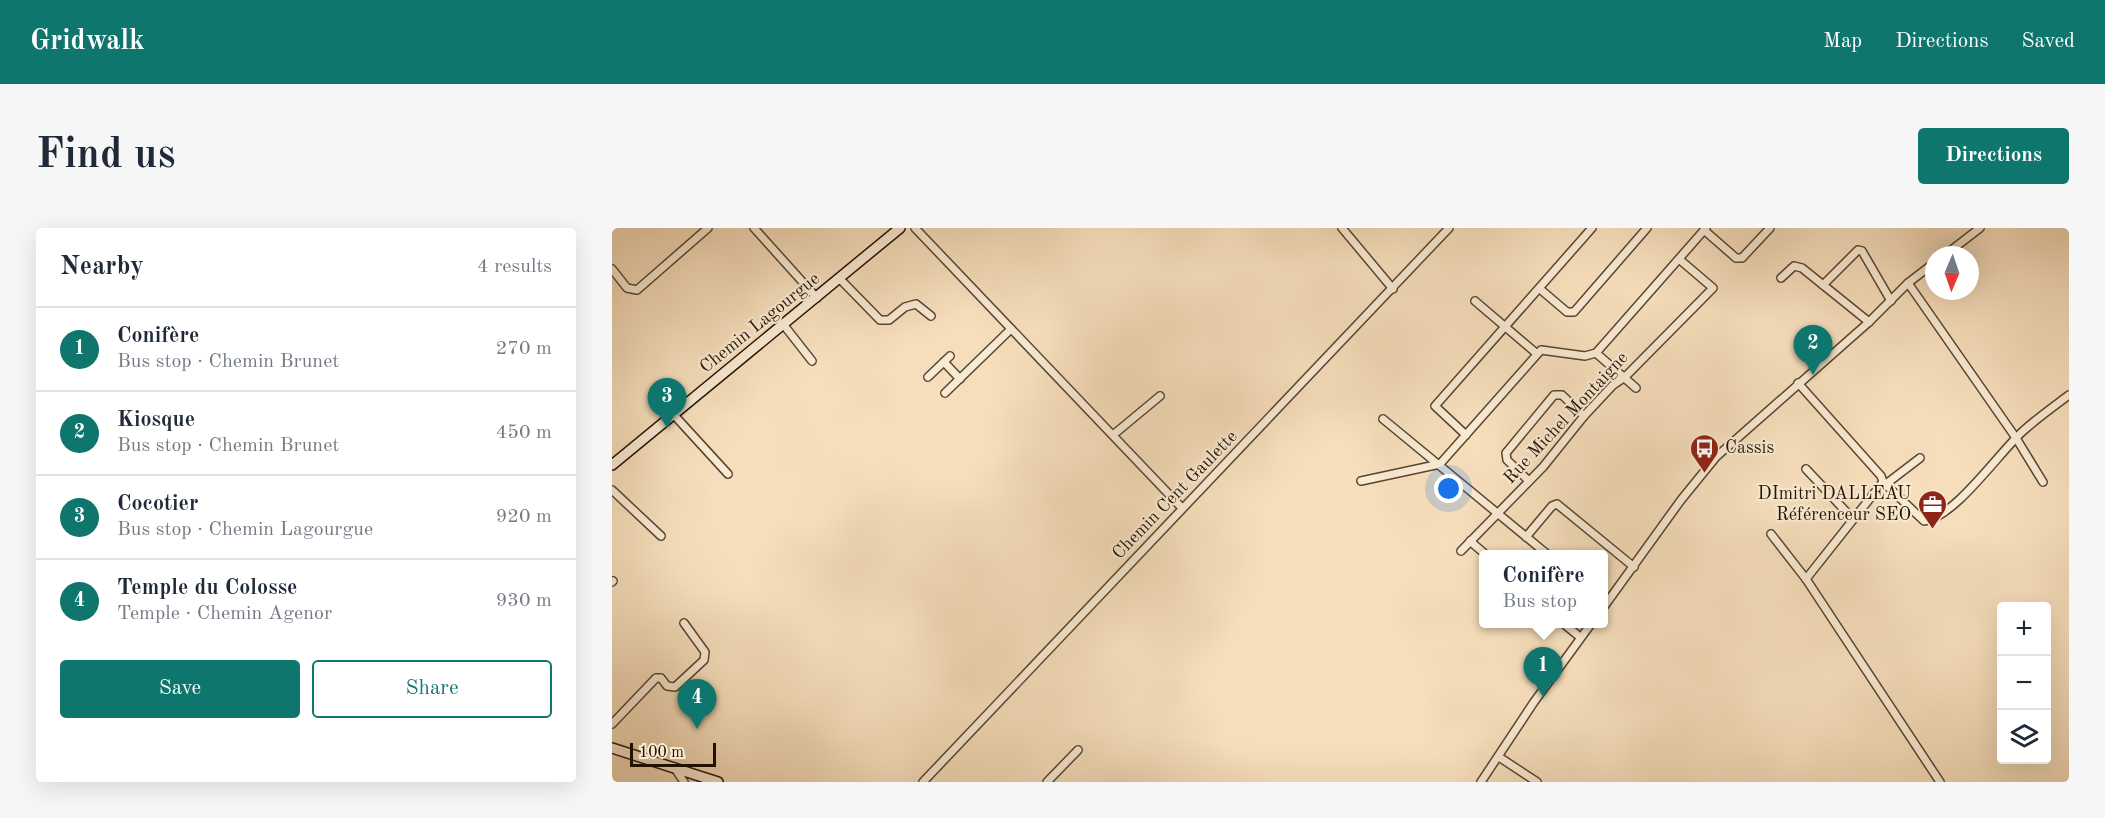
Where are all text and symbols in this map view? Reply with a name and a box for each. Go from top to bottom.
text: Gridwalk [30,28,145,56]
text: Map [1823,31,1862,52]
text: Directions [1895,31,1989,52]
text: Saved [2022,31,2075,52]
button: Directions [1918,128,2069,184]
text: Find us [36,135,175,177]
north arrow [1925,246,1979,300]
text: Nearby [60,254,144,280]
text: 4 results [477,257,552,277]
street label: Chemin Lagourgue [697,269,823,377]
text: Conifère [117,325,199,347]
pin: 2 [1794,326,1832,375]
text: 1 [74,339,85,359]
text: 270 m [496,339,552,359]
street label: Rue Michel Montaigne [1500,349,1632,487]
text: Bus stop · Chemin Brunet [117,352,339,372]
pin: 3 [648,378,686,428]
text: Kiosque [117,409,195,431]
text: 2 [74,423,85,443]
text: 450 m [496,423,552,443]
street label: Chemin Cent Gaulette [1109,427,1241,563]
bus stop icon: Cassis [1688,432,1720,474]
text: Bus stop · Chemin Brunet [117,436,339,456]
place label: Cassis [1725,439,1774,457]
your location [1434,474,1463,503]
place label: DImitri DALLEAU Référenceur SEO [1758,485,1911,524]
office icon: DImitri DALLEAU Référenceur SEO [1916,488,1948,530]
text: Cocotier [117,493,198,515]
text: 3 [74,507,85,527]
text: 920 m [496,507,552,527]
text: Bus stop · Chemin Lagourgue [117,520,373,540]
popup [1479,550,1608,628]
text: Conifère [1502,565,1585,587]
text: Temple du Colosse [117,577,298,599]
text: 4 [74,591,85,611]
text: 930 m [496,591,552,611]
text: Bus stop [1502,592,1577,612]
map controls [1997,602,2051,764]
button: + [1997,602,2051,656]
text: Temple · Chemin Agenor [117,604,332,624]
pin: 1 [1524,648,1562,697]
button: − [1997,656,2051,710]
button: Save [60,660,300,718]
button: Share [312,660,552,718]
pin: 4 [678,680,716,729]
button: layers [1997,710,2051,764]
scale bar [630,740,716,768]
text: 100 m [639,745,684,761]

